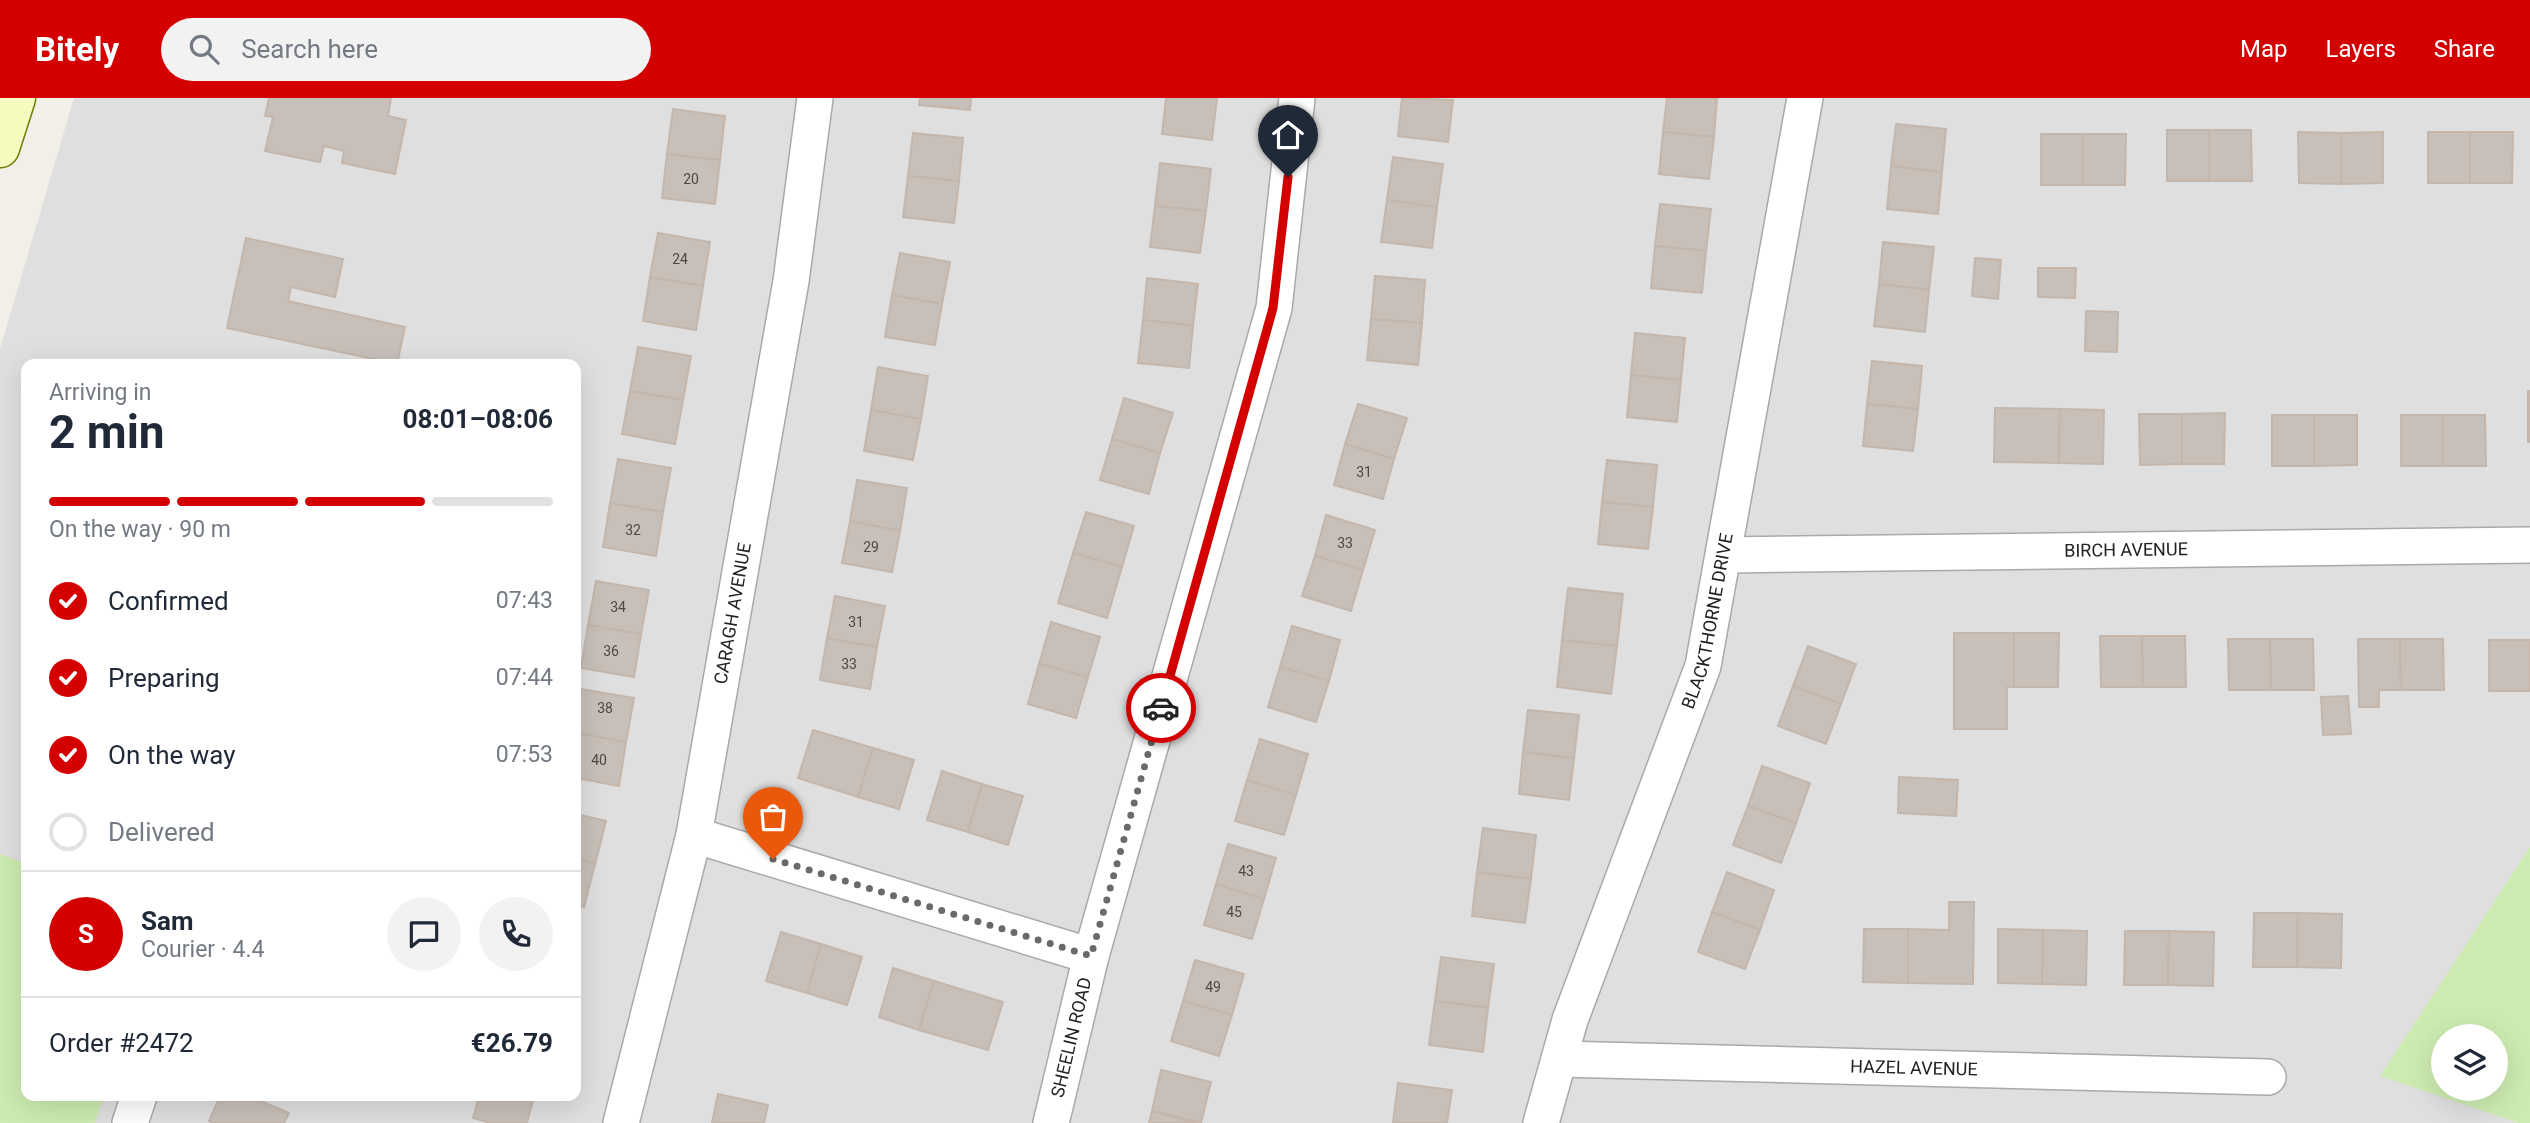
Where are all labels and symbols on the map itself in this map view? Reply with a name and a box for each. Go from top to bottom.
pin [1258,105,1318,177]
house number: 20 [683,171,699,187]
house number: 24 [672,251,688,267]
house number: 31 [1356,464,1372,480]
house number: 32 [625,522,641,538]
street label: BLACKTHORNE DRIVE [1677,531,1737,712]
house number: 33 [1337,535,1353,551]
street label: BIRCH AVENUE [2064,538,2188,561]
house number: 29 [863,539,879,555]
street label: CARAGH AVENUE [710,541,755,686]
house number: 34 [610,599,626,615]
house number: 31 [848,614,864,630]
house number: 36 [603,643,619,659]
house number: 33 [841,656,857,672]
courier [1126,673,1196,743]
house number: 38 [597,700,613,716]
house number: 40 [591,752,607,768]
pin [743,787,803,859]
house number: 43 [1238,863,1254,879]
house number: 45 [1226,904,1242,920]
street label: SHEELIN ROAD [1047,975,1096,1099]
house number: 49 [1205,979,1221,995]
street label: HAZEL AVENUE [1850,1055,1978,1080]

